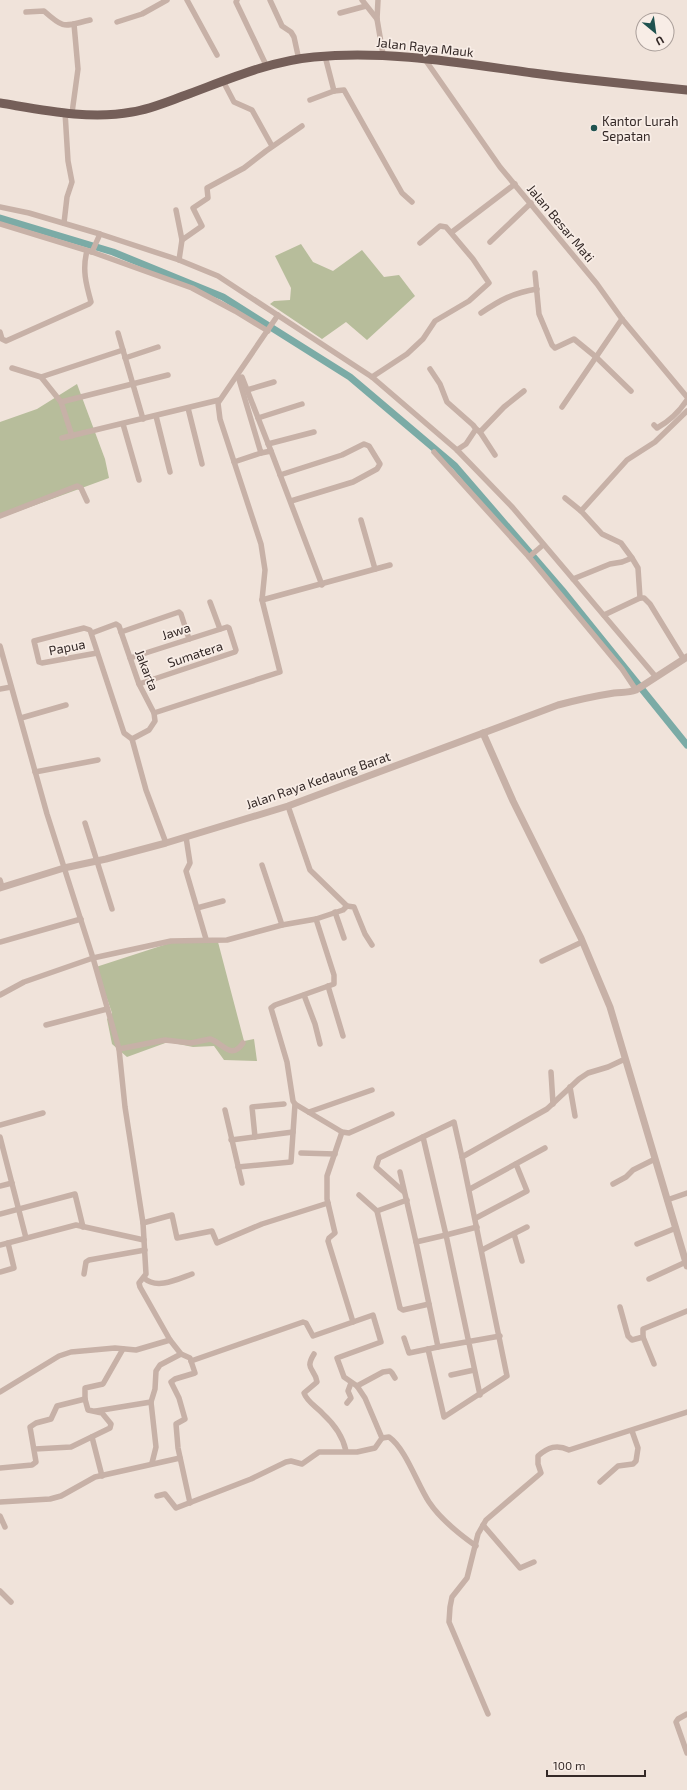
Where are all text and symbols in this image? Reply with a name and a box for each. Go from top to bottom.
north arrow [635,12,675,52]
street label: Jalan Raya Mauk [376,34,475,60]
text: U [654,34,667,49]
place label: Kantor Lurah Sepatan [602,113,679,144]
marker: Kantor Lurah Sepatan [589,123,599,133]
street label: Jalan Besar Mati [524,181,598,265]
street label: Jawa [160,619,192,643]
street label: Papua [47,636,87,658]
street label: Sumatera [165,638,225,670]
street label: Jakarta [132,647,162,693]
street label: Jalan Raya Kedaung Barat [244,748,392,812]
scale bar [547,1752,645,1778]
text: 100 m [553,1758,585,1772]

